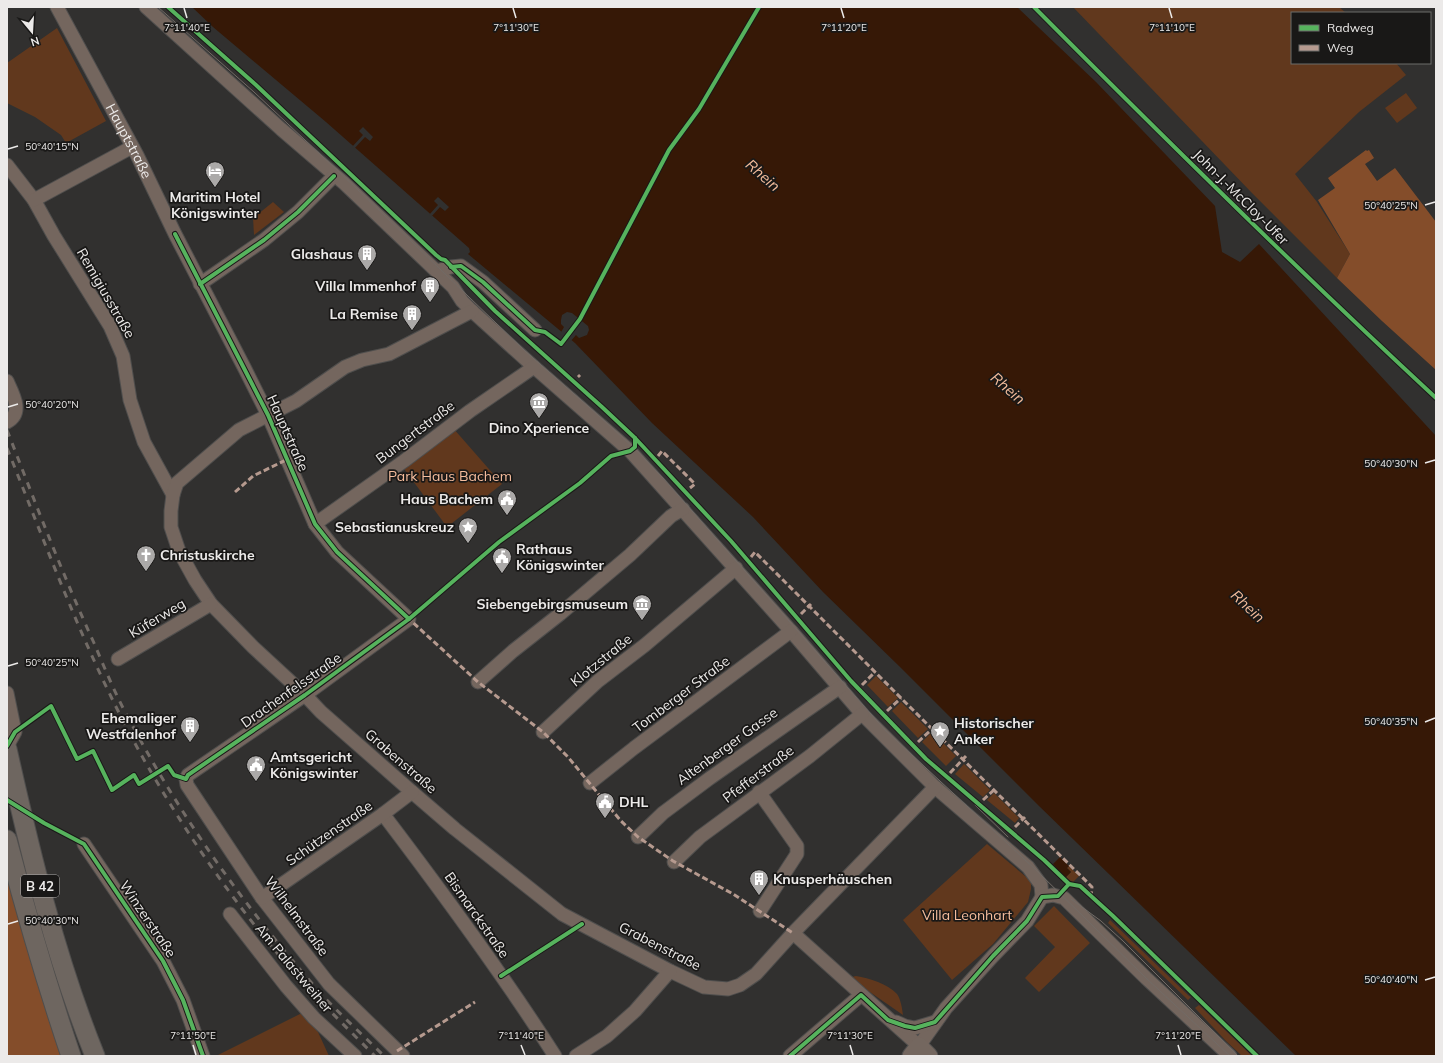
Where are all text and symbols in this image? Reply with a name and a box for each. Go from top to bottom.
north arrow [12,12,52,52]
legend [1291,12,1431,64]
text: Radweg [1327,20,1374,35]
text: 7°11'40"E [164,21,210,34]
text: 7°11'30"E [493,21,539,34]
text: 7°11'20"E [821,21,867,34]
text: 7°11'10"E [1149,21,1195,34]
text: N [29,34,41,49]
text: Weg [1327,40,1353,55]
street label: Hauptstraße [102,100,156,181]
text: 50°40'15"N [25,140,79,153]
street label: John-J.-McCloy-Ufer [1189,145,1293,249]
water label: Rhein [742,155,784,195]
hotel icon: Maritim Hotel Königswinter [204,160,226,188]
place label: Maritim Hotel Königswinter [169,188,261,222]
text: 50°40'25"N [1364,199,1418,212]
building icon: Glashaus [356,243,378,271]
street label: Remigiusstraße [73,245,139,341]
place label: Glashaus [291,245,353,263]
building icon: Villa Immenhof [419,275,441,303]
place label: Villa Immenhof [314,277,417,295]
building icon: La Remise [401,303,423,331]
place label: La Remise [329,305,398,323]
water label: Rhein [987,368,1029,408]
museum icon: Dino Xperience [528,391,550,419]
street label: Hauptstraße [263,392,313,474]
street label: Bungertstraße [372,397,458,467]
text: 50°40'20"N [25,398,79,411]
place label: Dino Xperience [489,419,590,437]
text: 50°40'30"N [1364,457,1418,470]
park label: Park Haus Bachem [388,467,512,485]
public building icon: Haus Bachem [496,488,518,516]
place label: Haus Bachem [400,490,493,508]
place icon: Sebastianuskreuz [457,516,479,544]
place label: Sebastianuskreuz [335,518,454,536]
place label: Rathaus Königswinter [516,540,604,574]
church icon: Christuskirche [135,544,157,572]
place label: Christuskirche [160,546,255,564]
public building icon: Rathaus Königswinter [491,546,513,574]
water label: Rhein [1227,586,1269,627]
museum icon: Siebengebirgsmuseum [631,593,653,621]
street label: Küferweg [126,594,188,642]
place label: Siebengebirgsmuseum [476,595,628,613]
street label: Klotzstraße [567,630,635,690]
street label: Drachenfelsstraße [237,649,345,731]
street label: Tomberger Straße [629,652,733,736]
text: 50°40'25"N [25,656,79,669]
street label: Altenberger Gasse [673,703,781,789]
place label: Ehemaliger Westfalenhof [86,709,177,743]
place label: Historischer Anker [954,714,1034,748]
building icon: Ehemaliger Westfalenhof [179,715,201,743]
text: 50°40'35"N [1364,715,1418,728]
place icon: Historischer Anker [929,720,951,748]
street label: Grabenstraße [361,725,441,797]
street label: Pfefferstraße [719,741,797,807]
place label: Amtsgericht Königswinter [270,748,358,782]
public building icon: Amtsgericht Königswinter [245,754,267,782]
public building icon: DHL [594,791,616,819]
place label: DHL [619,793,649,811]
street label: Schützenstraße [282,797,376,869]
street label: Bismarckstraße [441,868,513,962]
building icon: Knusperhäuschen [748,868,770,896]
place label: Knusperhäuschen [773,870,892,888]
street label: Wilhelmstraße [261,873,333,959]
road number: B 42 [21,875,59,897]
street label: Winzerstraße [116,877,180,961]
park label: Villa Leonhart [922,906,1012,924]
text: 50°40'30"N [25,914,79,927]
street label: Grabenstraße [616,918,704,974]
street label: Am Palastweiher [251,920,337,1017]
text: 50°40'40"N [1364,973,1418,986]
text: 7°11'50"E [170,1029,216,1042]
text: 7°11'40"E [498,1029,544,1042]
text: 7°11'30"E [827,1029,873,1042]
text: 7°11'20"E [1155,1029,1201,1042]

